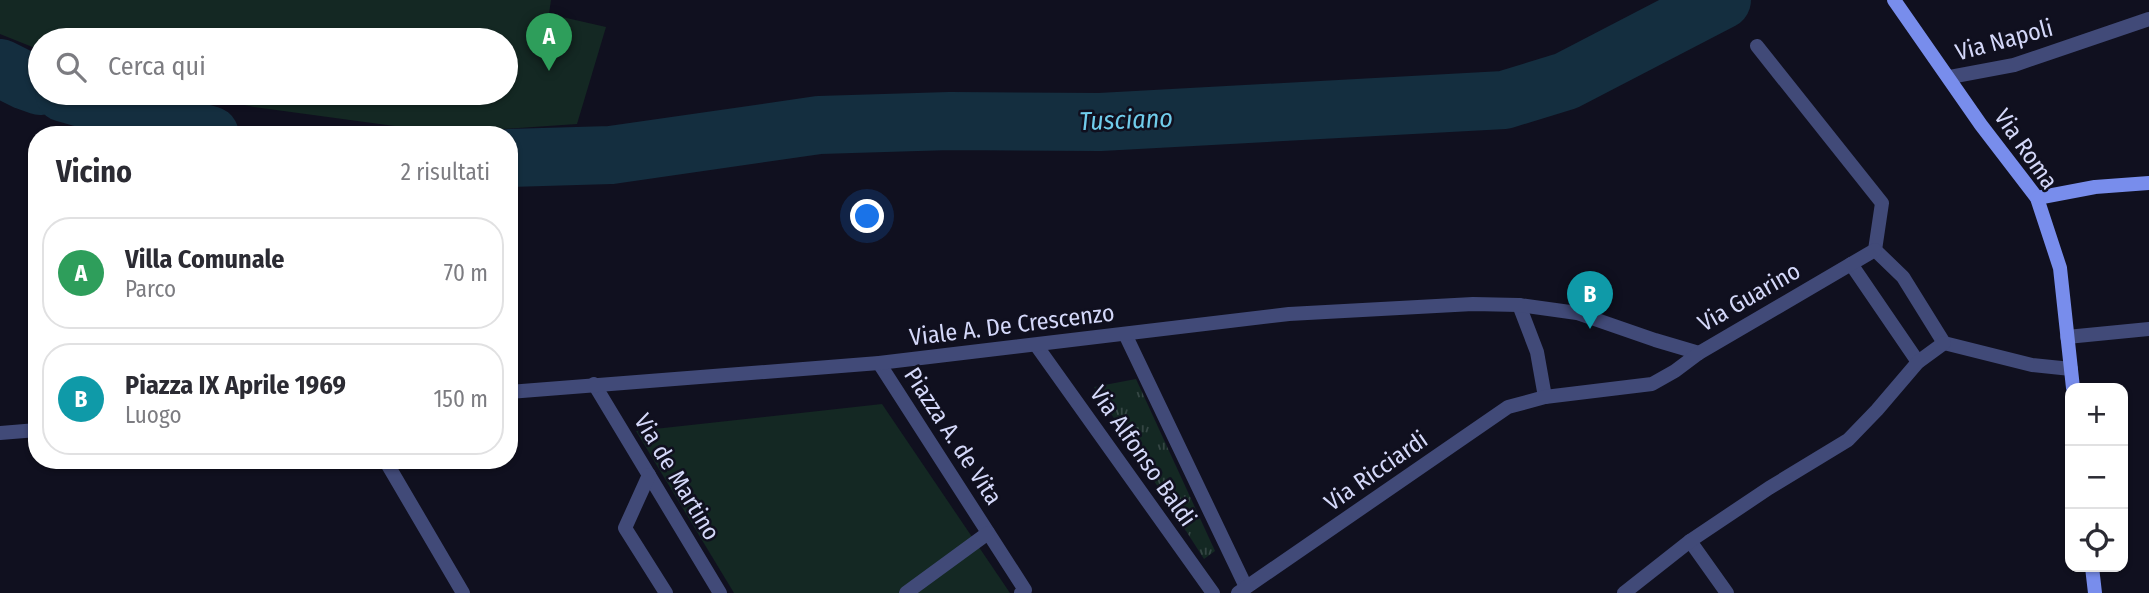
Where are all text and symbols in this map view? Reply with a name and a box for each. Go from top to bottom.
pin: A [526,13,572,71]
street label: Via Napoli [1952,14,2056,66]
search box [28,28,518,105]
icon: search [52,48,90,86]
text: Cerca qui [108,51,206,82]
water label: Tusciano [1079,103,1173,137]
street label: Via Roma [1988,104,2064,194]
text: Vicino [56,154,132,190]
text: 2 risultati [401,158,490,186]
your location [850,199,884,233]
text: Villa Comunale [125,244,285,275]
street label: Via Guarino [1693,257,1805,337]
text: A [75,259,87,287]
text: 70 m [444,259,488,287]
pin: B [1567,271,1613,329]
text: Parco [125,275,176,303]
street label: Viale A. De Crescenzo [908,299,1116,351]
street label: Piazza A. de Vita [898,362,1008,510]
text: Piazza IX Aprile 1969 [125,370,346,401]
street label: Via Alfonso Baldi [1084,380,1202,532]
map controls [2065,383,2128,572]
button: + [2065,383,2128,446]
text: B [75,385,87,413]
text: 150 m [433,385,488,413]
text: Luogo [125,401,182,429]
street label: Via de Martino [628,409,726,545]
street label: Via Ricciardi [1319,425,1433,517]
button: − [2065,446,2128,509]
button: locate [2065,509,2128,572]

